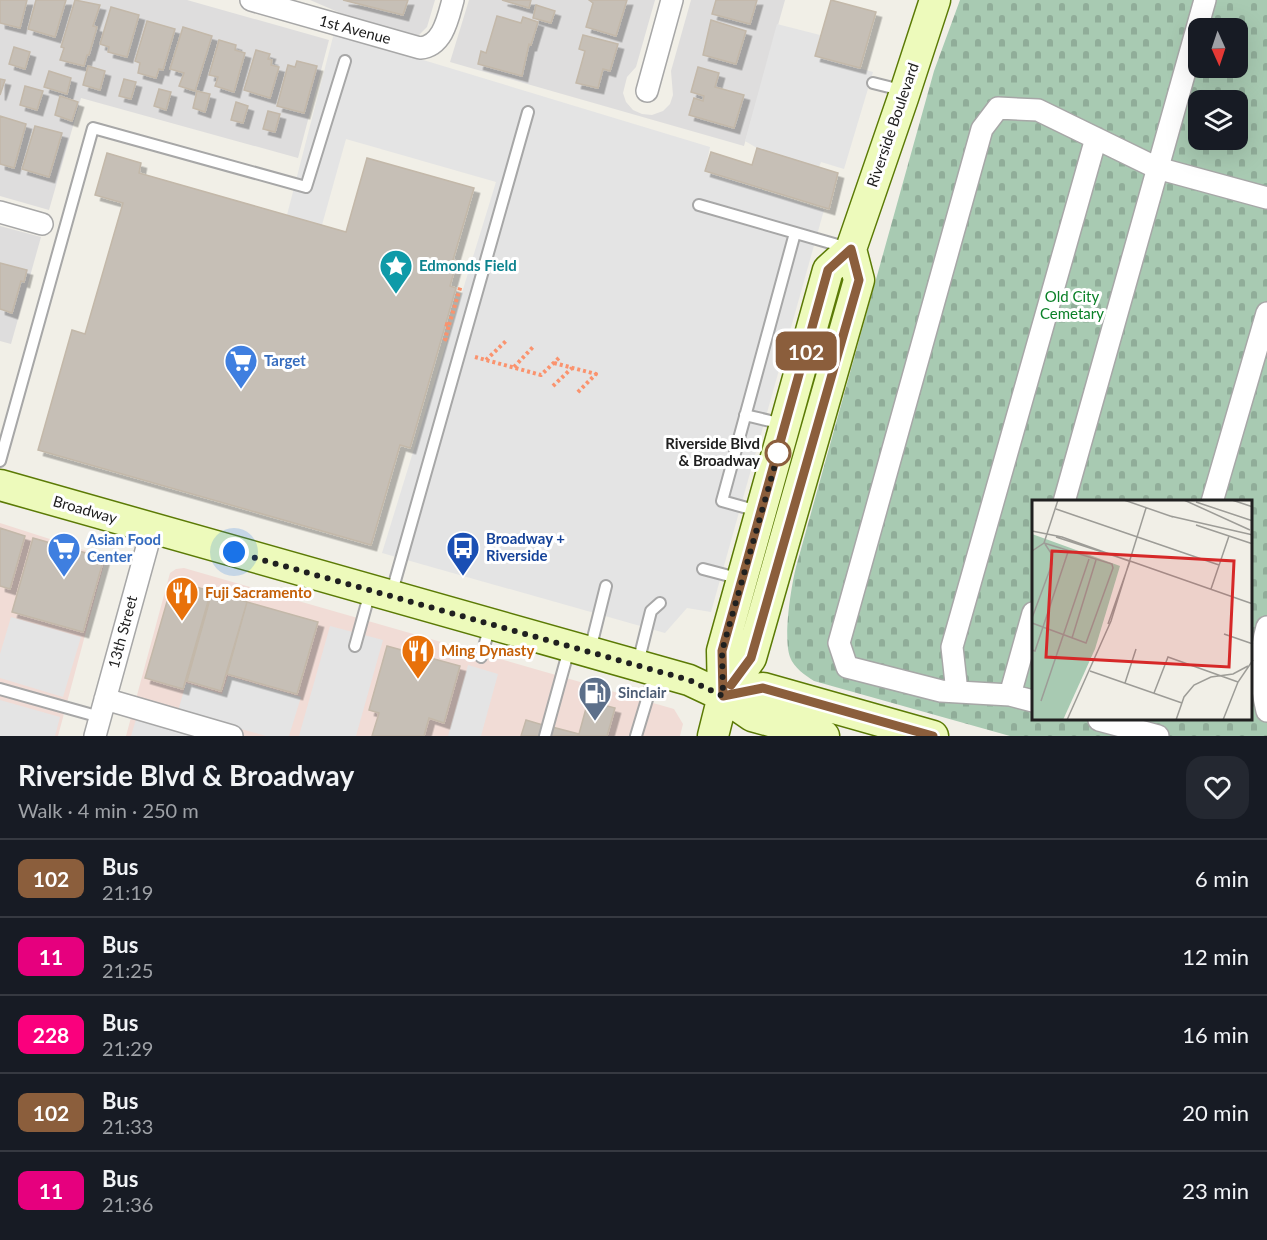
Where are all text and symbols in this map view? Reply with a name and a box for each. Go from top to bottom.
street label: 1st Avenue [317,11,393,47]
north arrow [1188,18,1248,78]
map controls [1188,18,1248,150]
street label: Riverside Boulevard [862,60,922,189]
button: layers [1188,90,1248,150]
place icon: Edmonds Field [378,248,414,295]
place label: Edmonds Field [419,256,517,274]
park label: Old City Cemetary [1040,287,1104,322]
line badge: 102 [772,332,840,370]
text: 102 [788,339,824,364]
supermarket icon: Target [223,343,259,390]
place label: Target [264,351,306,369]
place label: Riverside Blvd & Broadway [665,434,760,469]
marker: Riverside Blvd & Broadway [765,440,791,466]
street label: Broadway [51,491,120,527]
inset map [1032,500,1252,721]
place label: Broadway + Riverside [486,529,565,564]
place label: Asian Food Center [86,530,161,565]
bus stop icon: Broadway + Riverside [445,530,481,577]
supermarket icon: Asian Food Center [46,531,82,578]
your location [219,537,249,567]
restaurant icon: Fuji Sacramento [164,575,200,622]
place label: Fuji Sacramento [205,583,312,601]
street label: 13th Street [104,593,141,670]
restaurant icon: Ming Dynasty [400,633,436,680]
place label: Ming Dynasty [441,641,534,659]
fuel station icon: Sinclair [577,675,613,722]
place label: Sinclair [618,683,667,701]
button: heart [1186,756,1249,819]
text: Riverside Blvd & Broadway [18,758,354,792]
text: Walk · 4 min · 250 m [18,798,199,822]
text: Bus [102,853,138,880]
text: 6 min [1195,865,1249,892]
text: 102 [33,866,69,891]
text: 21:19 [102,880,153,904]
text: Bus [102,931,138,958]
text: 12 min [1182,943,1249,970]
text: 11 [39,944,63,969]
text: 21:25 [102,958,153,982]
text: Bus [102,1009,138,1036]
text: 16 min [1182,1021,1249,1048]
text: 228 [33,1022,69,1047]
text: 21:29 [102,1036,153,1060]
text: Bus [102,1087,138,1114]
text: 20 min [1182,1099,1249,1126]
text: 102 [33,1100,69,1125]
text: 21:33 [102,1114,153,1138]
text: Bus [102,1165,138,1192]
text: 23 min [1182,1177,1249,1204]
text: 11 [39,1178,63,1203]
text: 21:36 [102,1192,153,1216]

